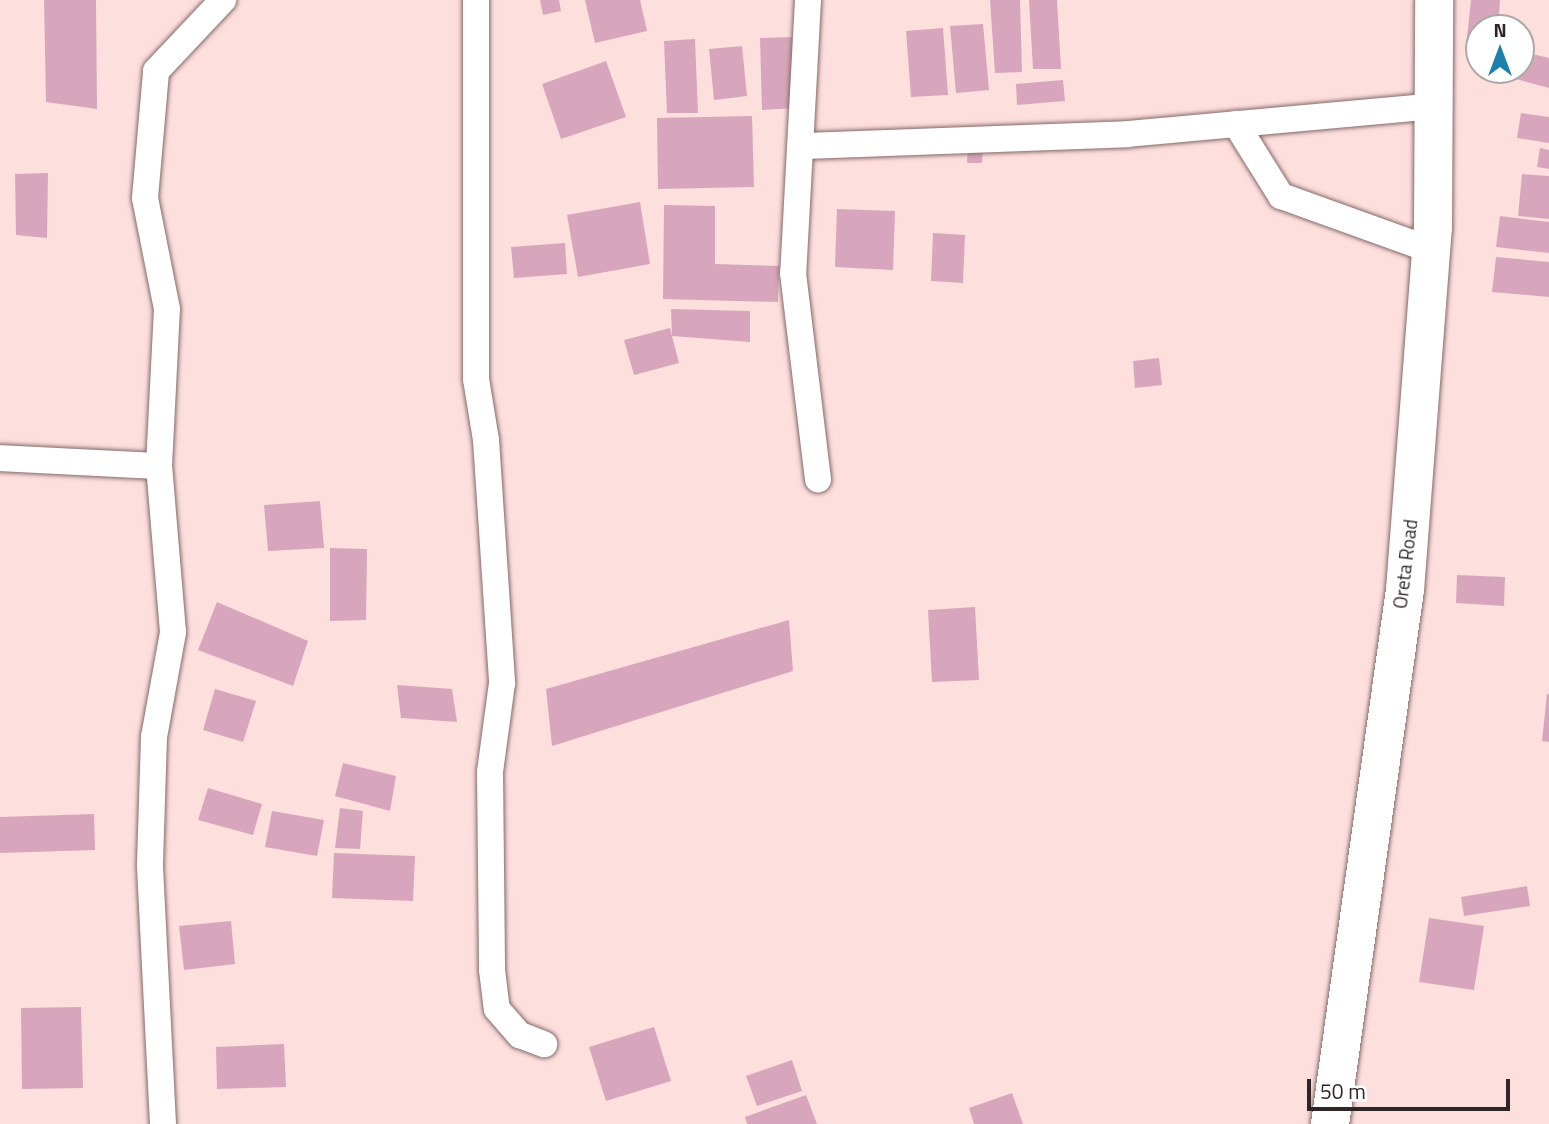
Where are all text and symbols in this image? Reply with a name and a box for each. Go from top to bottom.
north arrow [1465,14,1535,84]
text: N [1493,15,1507,44]
street label: Oreta Road [1388,518,1422,610]
scale bar [1311,1064,1514,1108]
text: 50 m [1320,1075,1366,1107]

